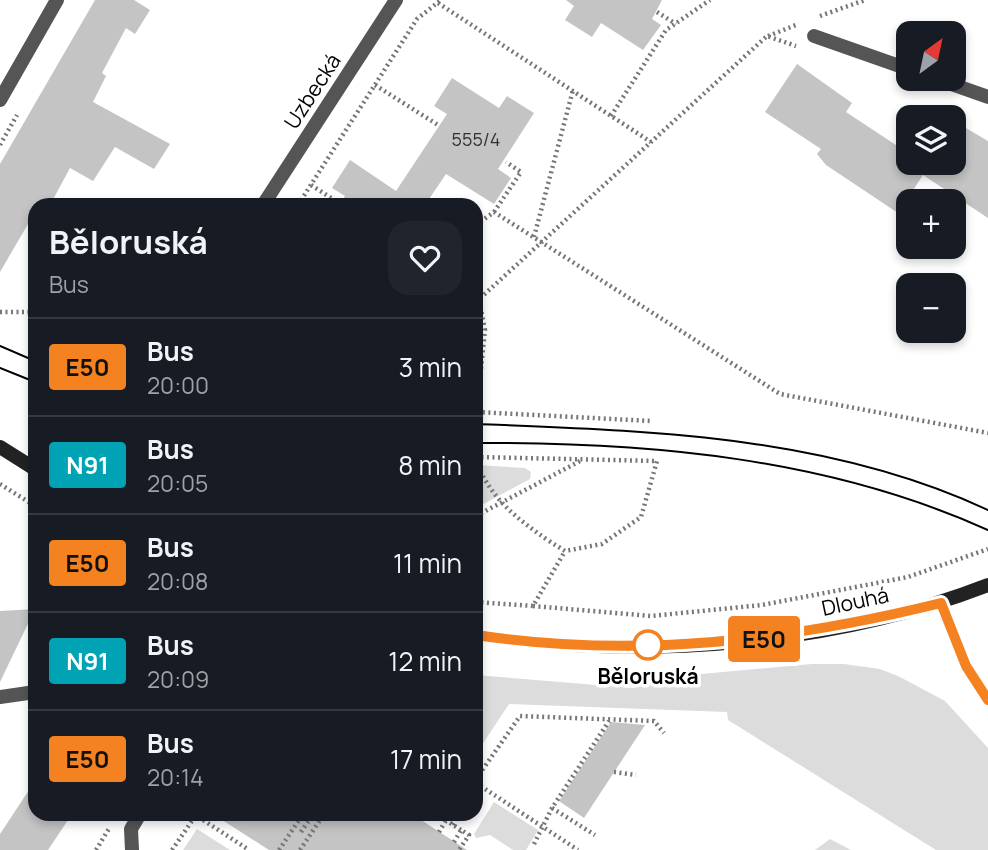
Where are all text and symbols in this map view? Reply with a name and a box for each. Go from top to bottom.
north arrow [896,21,966,91]
map controls [896,21,966,343]
street label: Uzbecká [277,48,347,134]
button: layers [896,105,966,175]
house number: 555/4 [452,127,500,151]
button: + [896,189,966,259]
text: Běloruská [49,219,208,264]
button: heart [388,221,462,295]
text: Bus [49,268,89,300]
button: − [896,273,966,343]
text: Bus [147,333,194,369]
text: 3 min [399,349,462,385]
text: E50 [66,350,109,383]
text: 20:00 [147,369,209,401]
text: Bus [147,431,194,467]
text: 8 min [398,447,462,483]
text: N91 [66,448,109,481]
text: 20:05 [147,467,208,499]
text: Bus [147,529,194,565]
text: 11 min [393,545,462,581]
text: E50 [66,546,109,579]
text: 20:08 [147,565,208,597]
street label: Dlouhá [819,580,891,622]
line badge: E50 [724,616,804,662]
text: E50 [742,622,786,655]
text: Bus [147,627,194,663]
marker: Běloruská [633,630,663,660]
text: 12 min [388,643,462,679]
text: N91 [66,644,109,677]
place label: Běloruská [597,662,699,690]
text: 20:09 [147,663,209,695]
text: Bus [147,725,194,761]
text: 17 min [390,741,462,777]
text: E50 [66,742,109,775]
text: 20:14 [147,761,204,793]

